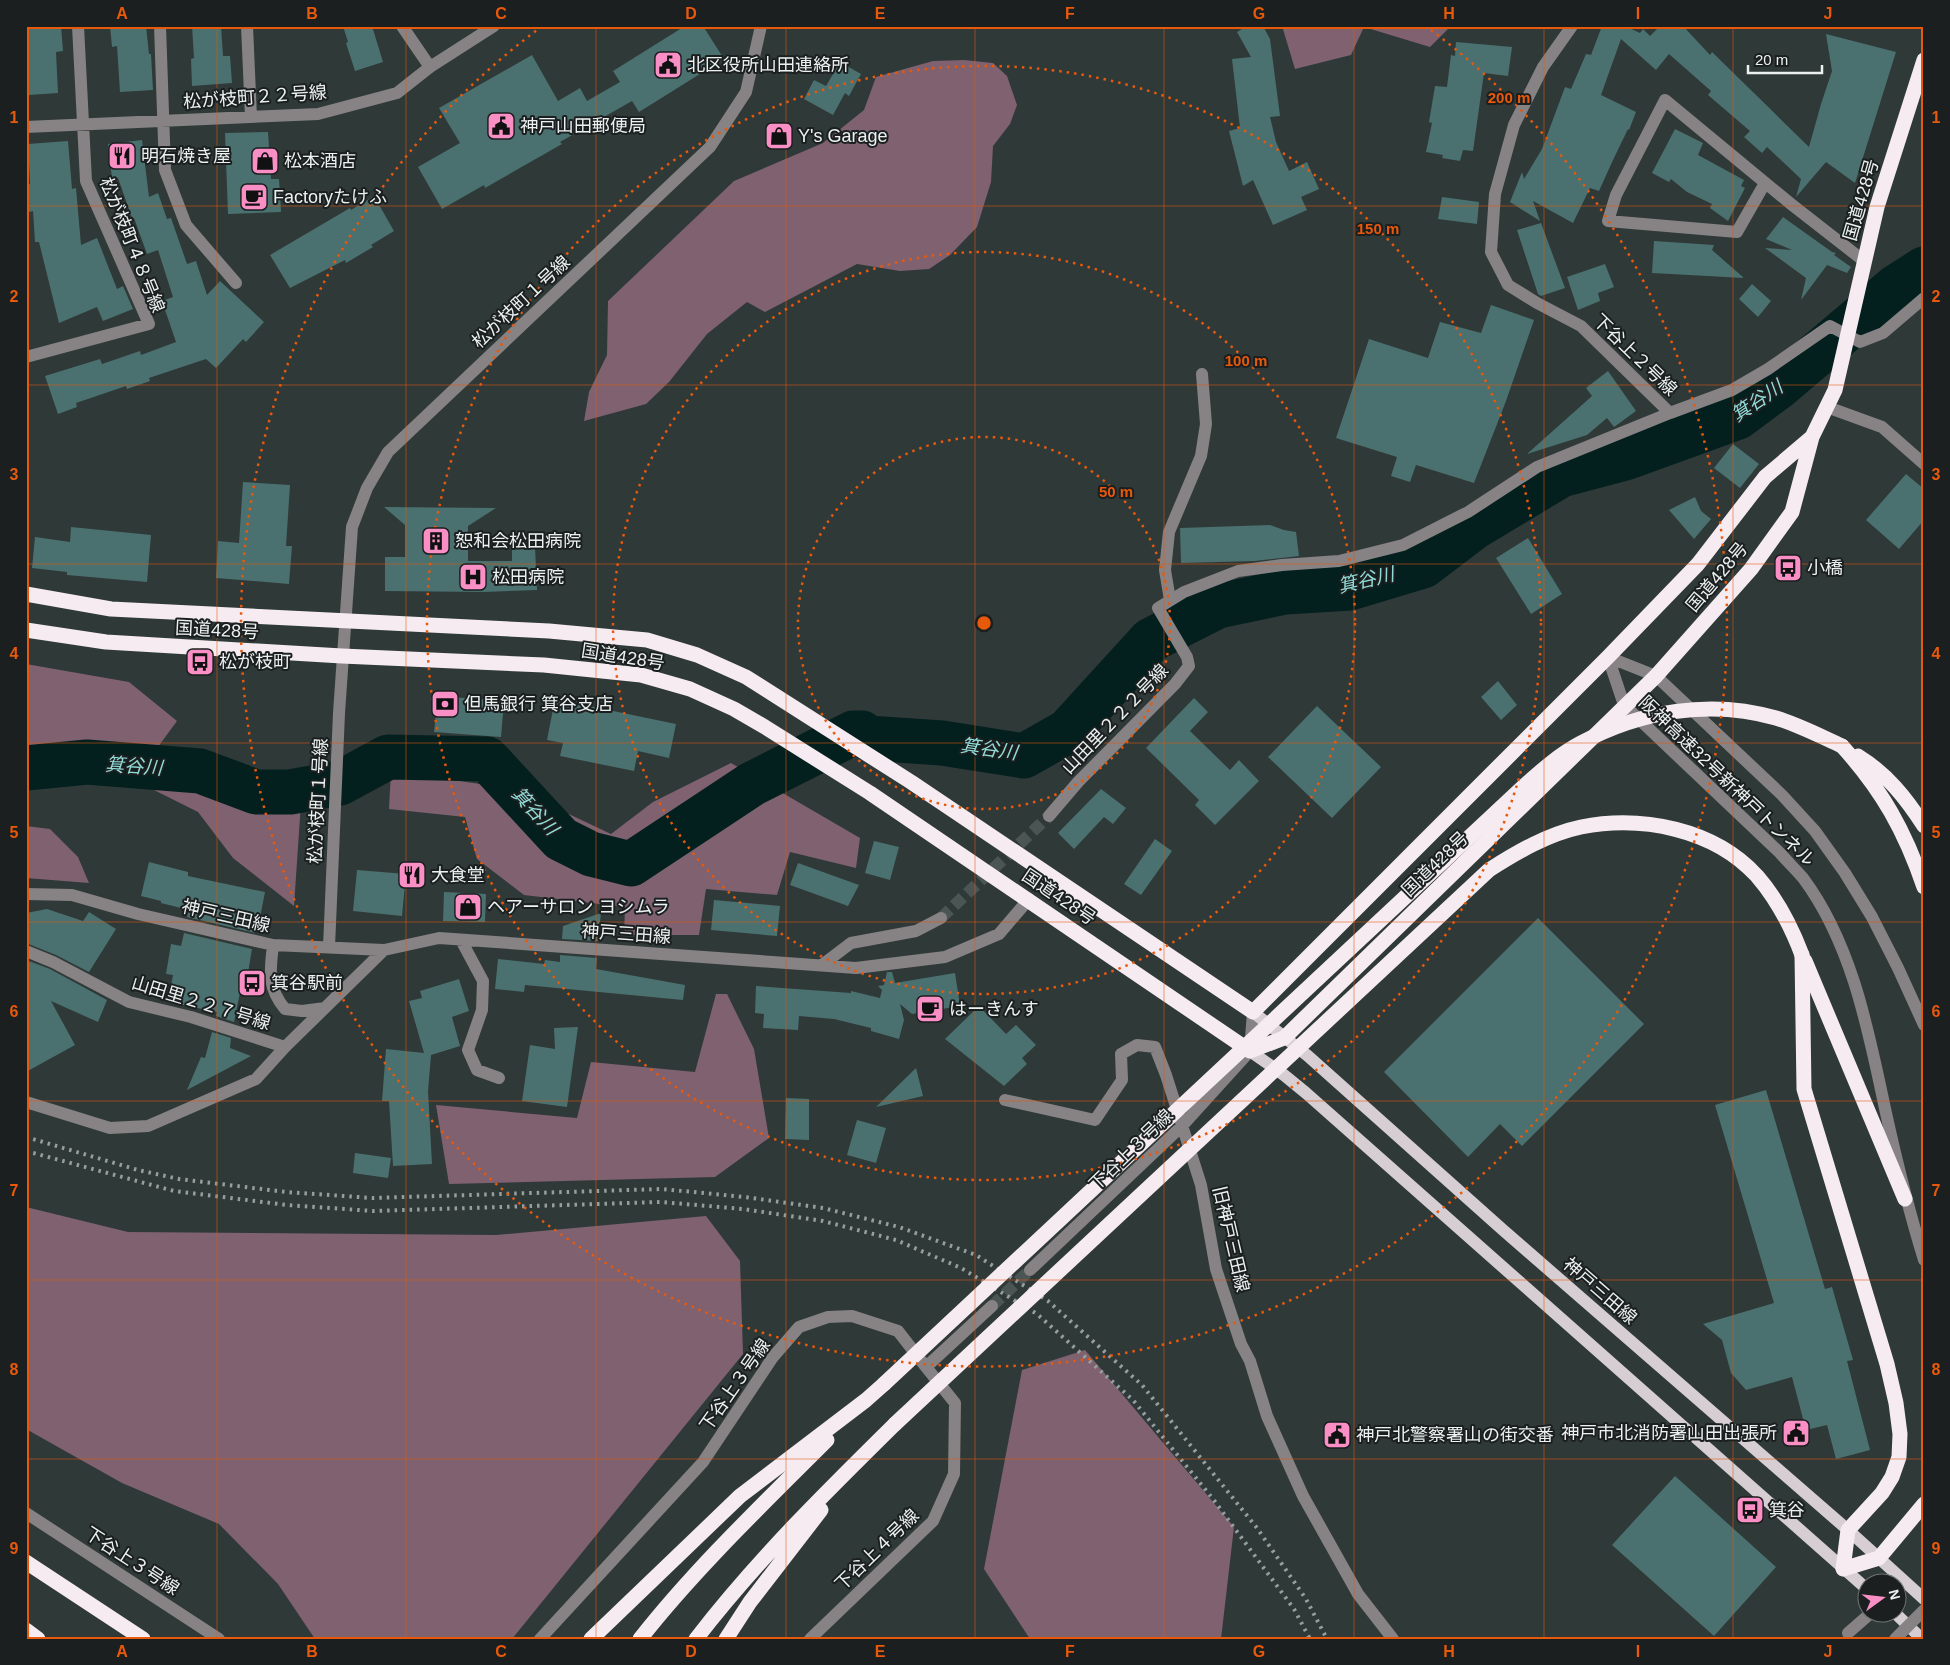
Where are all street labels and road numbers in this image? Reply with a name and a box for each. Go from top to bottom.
street label: 松が枝町２２号線 [182,82,328,112]
street label: 国道428号 [1840,157,1882,243]
street label: 松が枝町４８号線 [96,174,168,316]
street label: 松が枝町１号線 [468,252,574,352]
street label: 下谷上２号線 [1589,310,1681,400]
street label: 国道428号 [1682,538,1752,616]
street label: 国道428号 [175,618,259,642]
street label: 国道428号 [580,641,666,673]
street label: 山田里２２２号線 [1058,660,1172,778]
street label: 阪神高速32号新神戸トンネル [1635,692,1819,870]
street label: 松が枝町１号線 [305,738,331,864]
street label: 国道428号 [1398,828,1472,900]
street label: 国道428号 [1019,865,1099,929]
street label: 神戸三田線 [180,896,272,936]
street label: 神戸三田線 [580,921,672,947]
street label: 山田里２２７号線 [129,972,273,1034]
street label: 下谷上３号線 [1085,1105,1177,1195]
street label: 旧神戸三田線 [1209,1184,1253,1294]
street label: 神戸三田線 [1559,1254,1641,1328]
street label: 下谷上３号線 [696,1335,774,1435]
street label: 下谷上４号線 [831,1505,923,1595]
street label: 下谷上３号線 [81,1523,183,1599]

